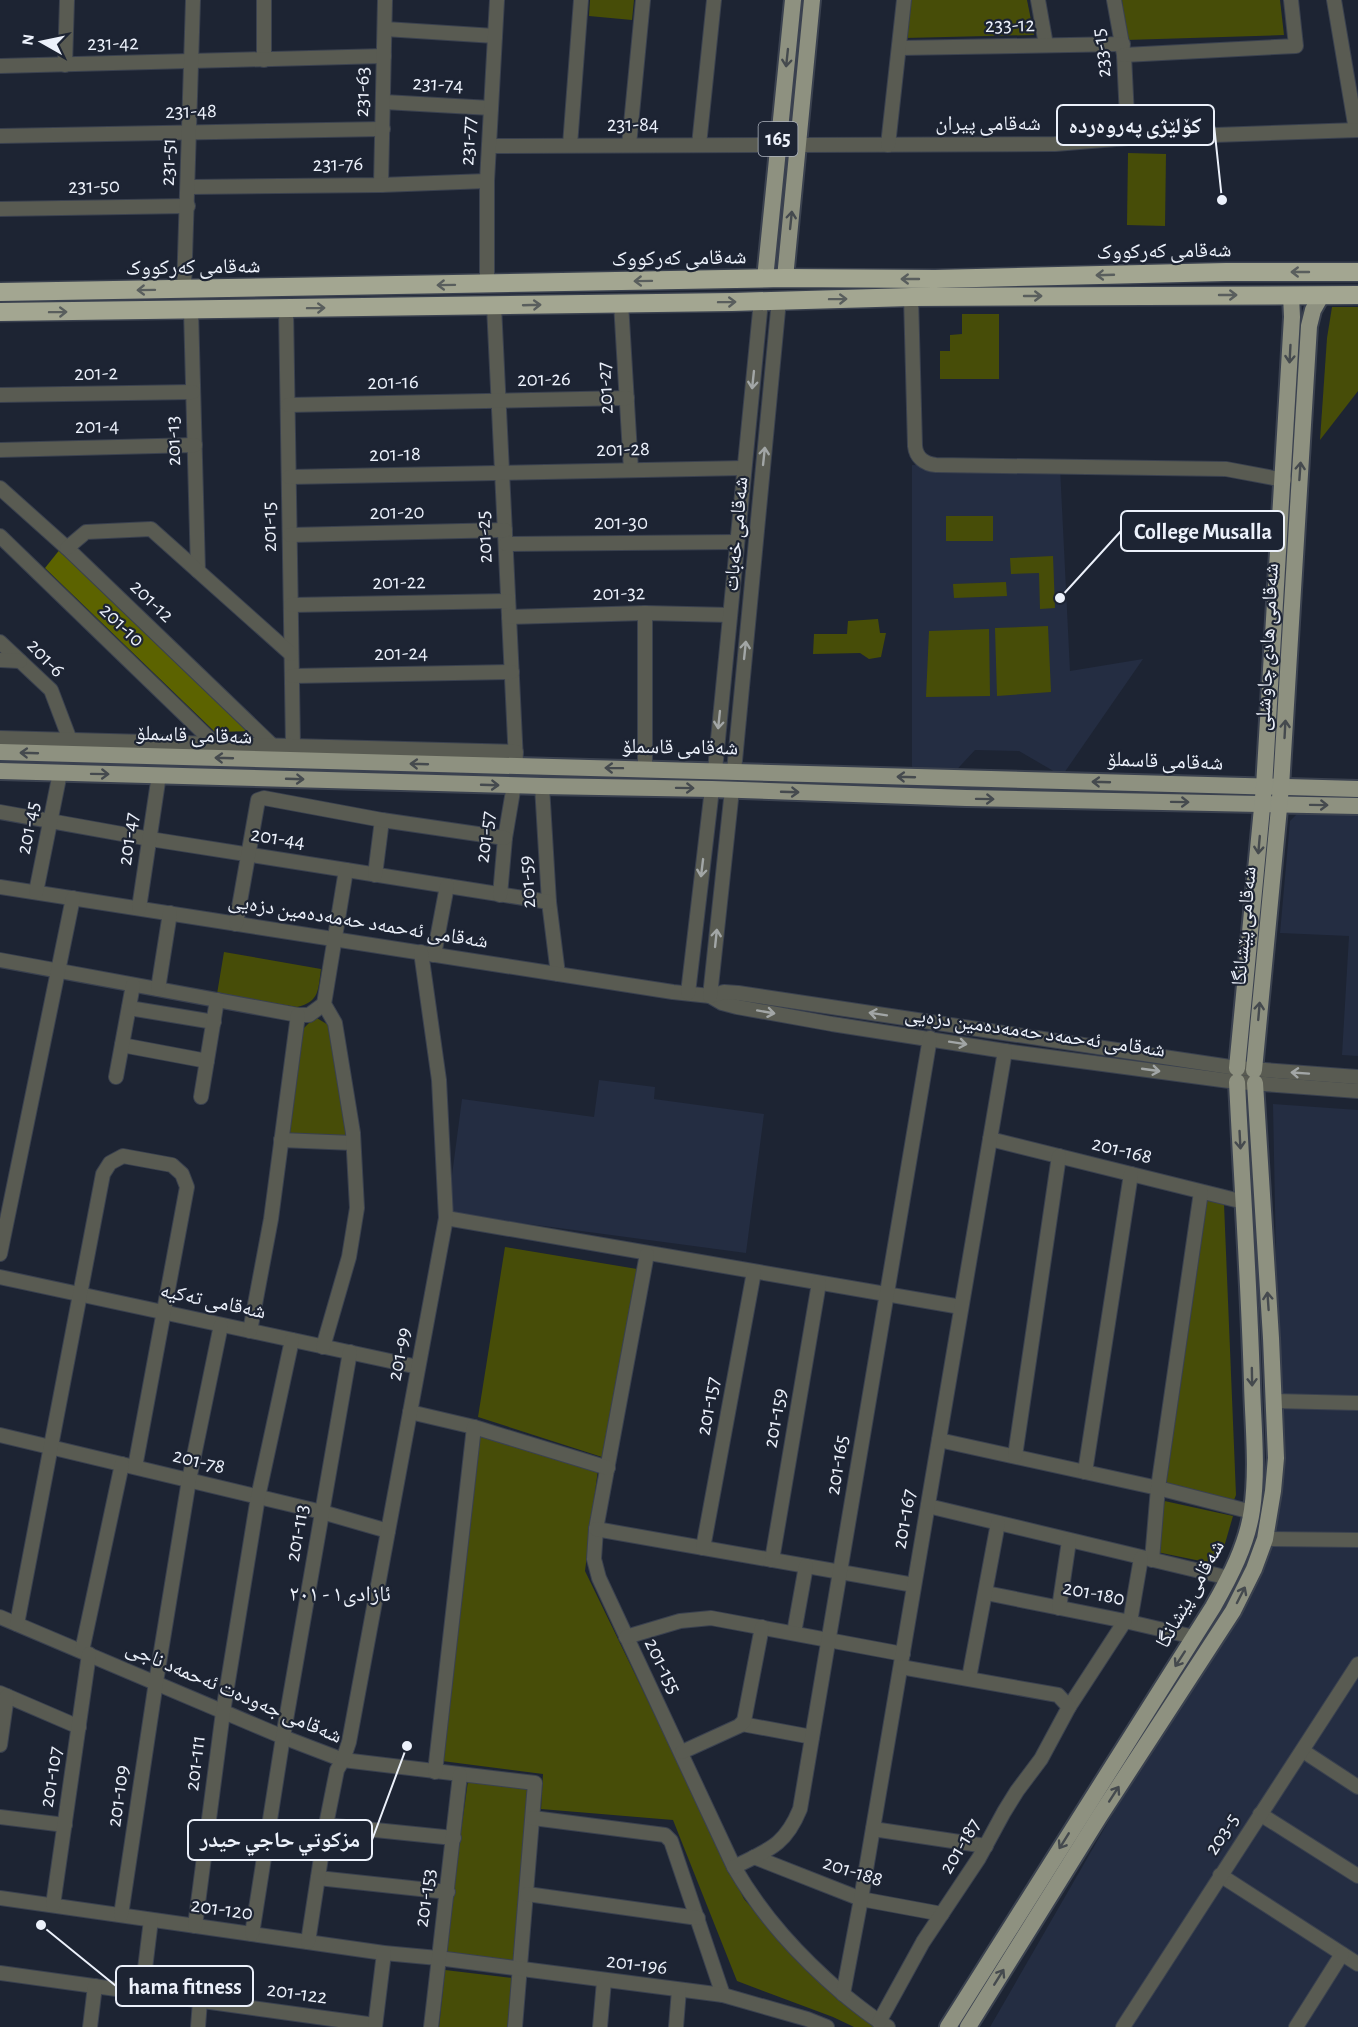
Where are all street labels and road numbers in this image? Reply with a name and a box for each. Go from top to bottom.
street label: 233-12 [985,14,1035,36]
street label: 233-15 [1088,27,1114,79]
street label: 231-42 [87,32,139,54]
street label: 231-63 [351,67,373,117]
street label: 231-74 [412,72,464,96]
street label: 231-48 [165,100,217,122]
street label: شەقامی پیران [935,113,1041,136]
street label: 231-84 [607,114,659,135]
street label: 231-77 [456,116,480,166]
road number: 165 [758,122,798,156]
street label: 231-51 [157,138,179,186]
street label: 231-76 [313,153,363,175]
street label: 231-50 [68,175,120,197]
street label: شەقامی کەرکووک [1096,239,1232,265]
street label: شەقامی کەرکووک [611,246,747,272]
street label: شەقامی کەرکووک [125,255,261,281]
street label: 201-27 [593,361,617,415]
street label: 201-2 [74,362,118,384]
street label: 201-26 [517,368,571,390]
street label: 201-16 [367,371,419,393]
street label: 201-4 [75,415,119,437]
street label: 201-13 [162,416,184,466]
street label: 201-28 [596,438,650,460]
street label: 201-18 [369,443,421,465]
street label: شەقامی خەبات [721,476,753,592]
street label: 201-20 [369,501,425,523]
street label: 201-15 [258,502,280,552]
street label: 201-25 [472,510,496,564]
street label: 201-30 [594,512,648,533]
street label: شەقامی هادی چاوشلی [1252,563,1284,732]
street label: 201-22 [372,571,426,593]
street label: 201-12 [126,576,178,626]
street label: 201-32 [593,582,645,604]
street label: 201-10 [96,599,148,651]
street label: 201-6 [23,635,69,681]
street label: 201-24 [374,642,428,664]
street label: شەقامی قاسملۆ [135,722,253,750]
street label: شەقامی قاسملۆ [622,735,738,761]
street label: شەقامی قاسملۆ [1106,748,1224,776]
street label: 201-45 [13,800,43,856]
street label: 201-57 [471,810,499,864]
street label: 201-47 [114,811,142,867]
street label: 201-44 [249,823,307,853]
street label: 201-59 [515,855,539,909]
street label: شەقامی پێشانگا [1228,865,1262,987]
street label: شەقامی ئەحمەد حەمەدەمین دزەیی [226,890,489,954]
street label: شەقامی ئەحمەد حەمەدەمین دزەیی [903,1003,1167,1063]
street label: 201-168 [1090,1132,1154,1168]
street label: شەقامی تەکیە [158,1280,268,1324]
street label: 201-99 [384,1325,414,1383]
street label: 201-157 [693,1375,724,1437]
street label: 201-159 [759,1387,791,1449]
street label: 201-165 [822,1434,852,1496]
street label: 201-78 [171,1444,227,1478]
street label: 201-167 [888,1487,920,1550]
street label: 201-113 [282,1503,312,1563]
street label: شەقامی پێشانگا [1152,1537,1230,1652]
street label: 201-180 [1061,1577,1127,1609]
street label: 201-155 [641,1635,685,1697]
street label: شەقامی جەودەت ئەحمەد ناجی [122,1637,345,1749]
street label: 201-111 [181,1734,209,1792]
street label: 201-107 [36,1745,66,1809]
street label: 201-109 [103,1764,133,1828]
street label: 203-5 [1201,1810,1243,1858]
street label: 201-187 [935,1815,985,1877]
street label: 201-188 [821,1852,885,1890]
street label: 201-153 [410,1867,440,1929]
street label: 201-120 [190,1894,254,1924]
street label: 201-196 [605,1950,669,1978]
street label: 201-122 [266,1978,328,2008]

